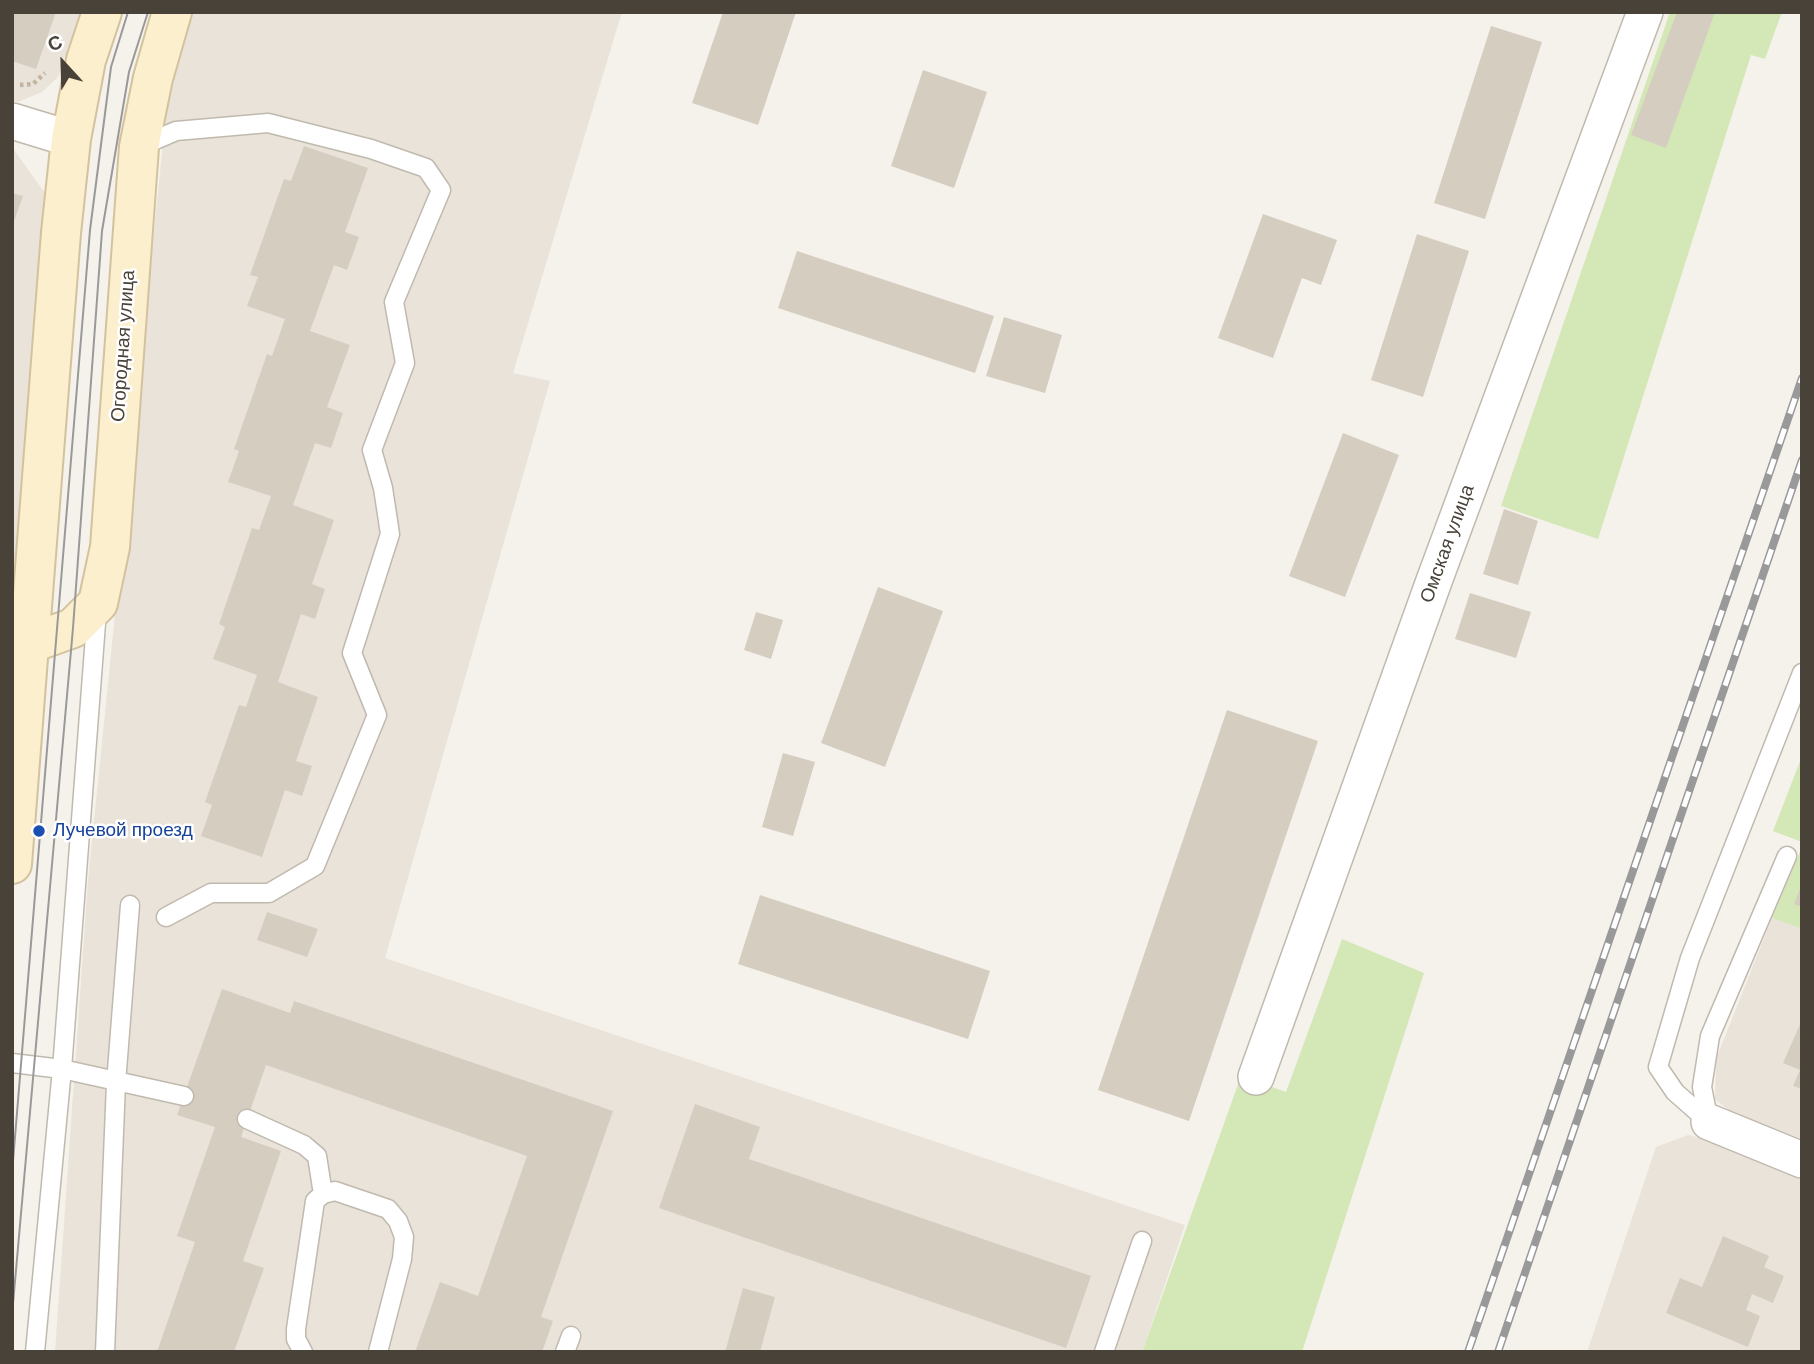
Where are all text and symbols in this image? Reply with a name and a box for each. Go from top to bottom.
north arrow [28,28,98,98]
text: С [44,29,66,57]
street label: Огородная улица [107,269,141,423]
street label: Омская улица [1416,482,1480,606]
place label: Лучевой проезд [53,820,193,842]
marker: Лучевой проезд [31,823,47,839]

